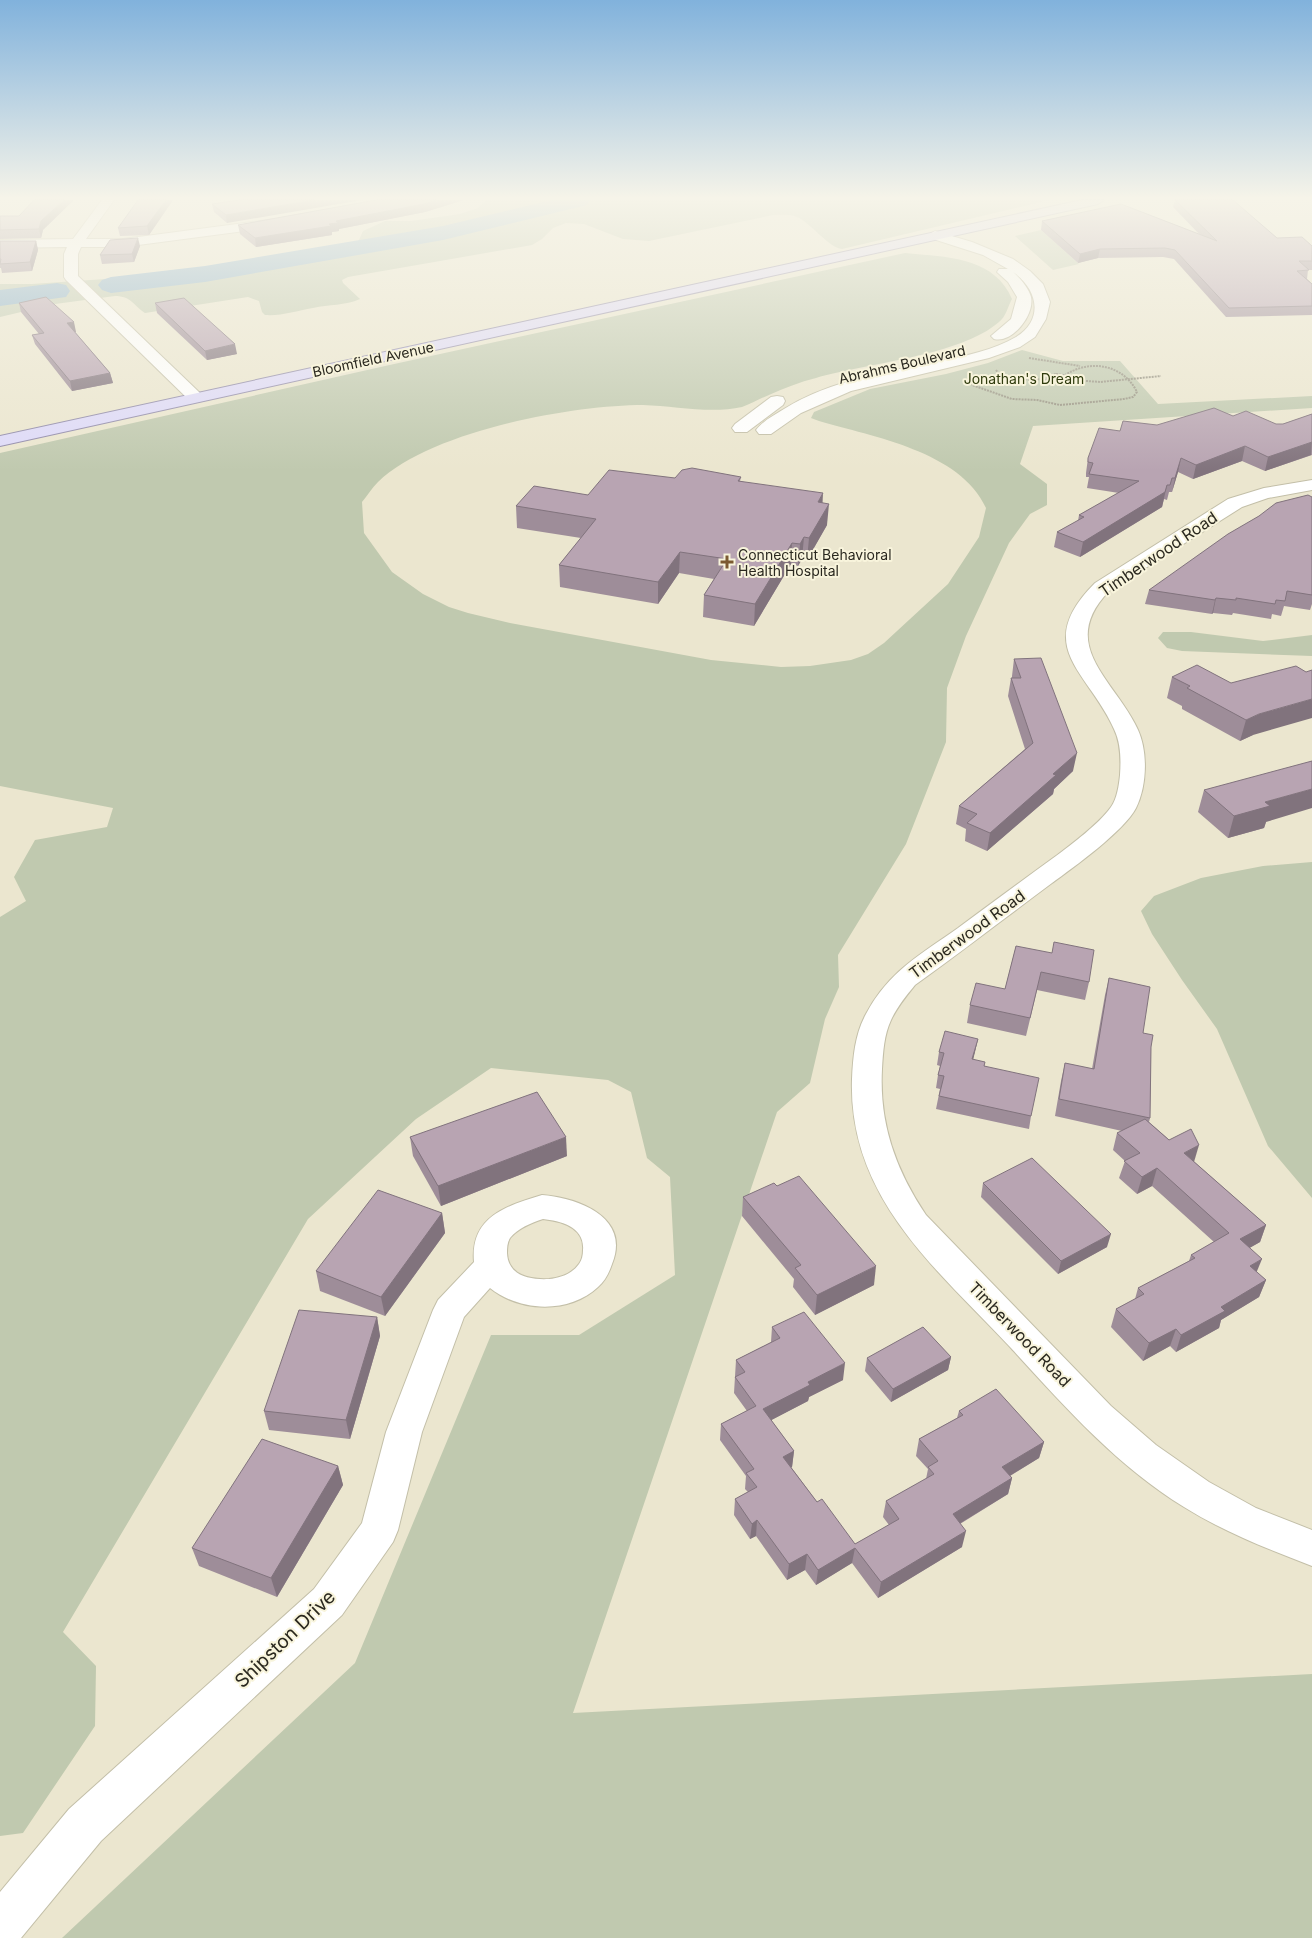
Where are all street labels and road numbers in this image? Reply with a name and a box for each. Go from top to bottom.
street label: Bloomfield Avenue [311,338,435,380]
street label: Abrahms Boulevard [837,341,967,387]
street label: Timberwood Road [1095,507,1221,601]
street label: Timberwood Road [905,885,1029,983]
street label: Timberwood Road [965,1277,1075,1391]
street label: Shipston Drive [230,1585,340,1693]

